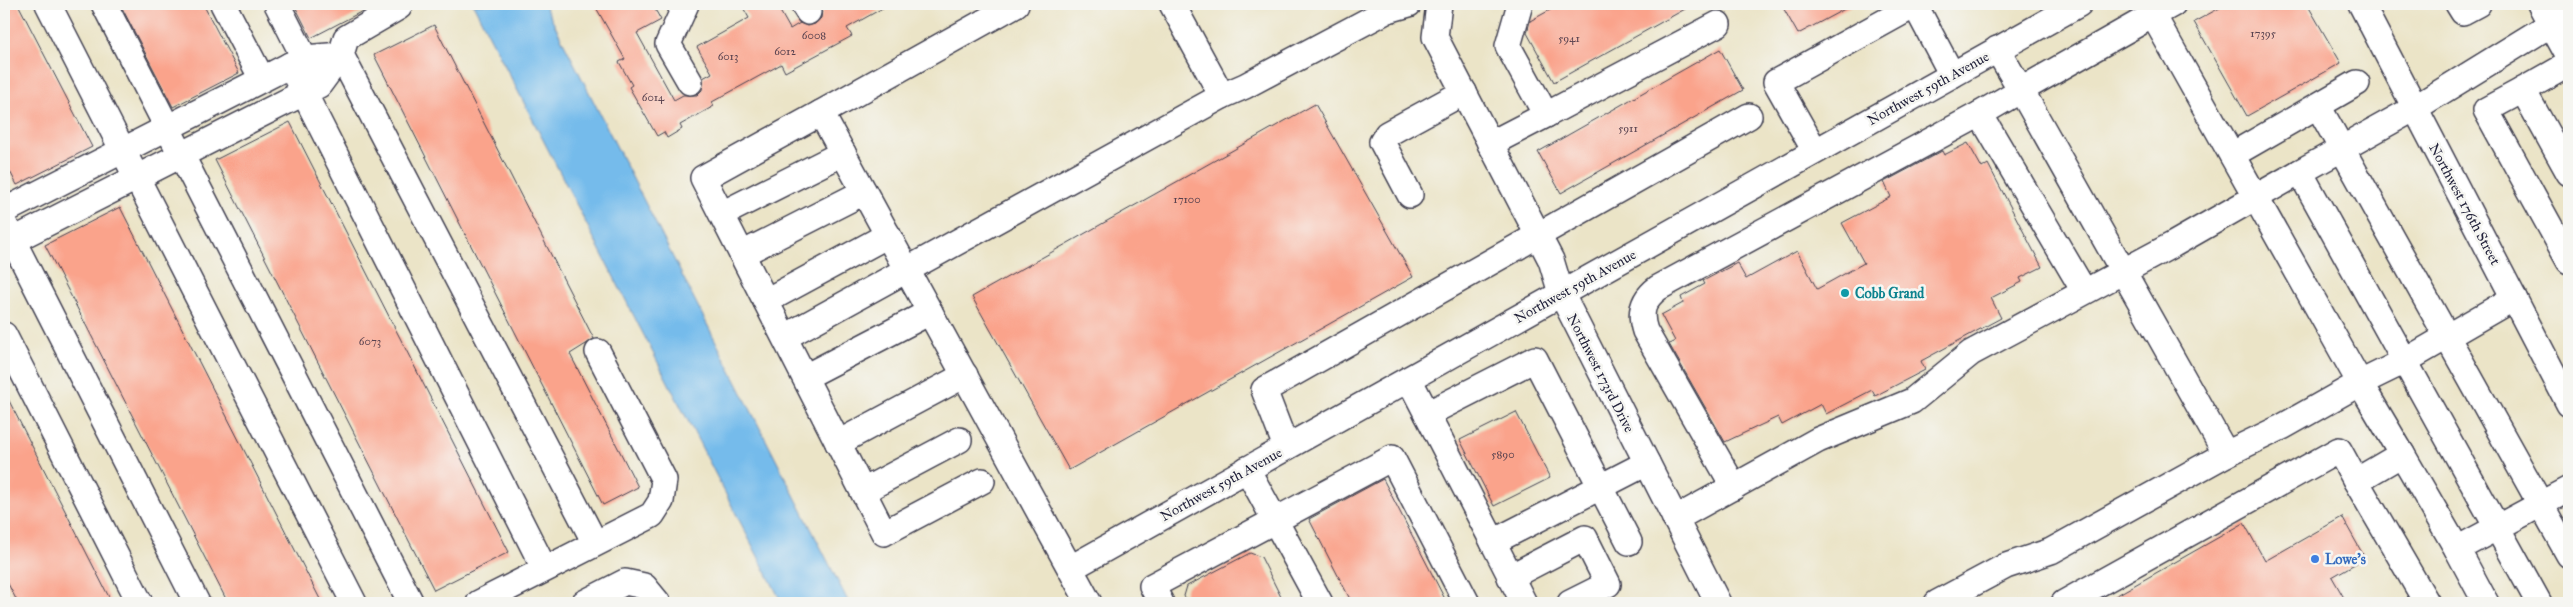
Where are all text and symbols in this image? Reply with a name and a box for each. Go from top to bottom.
house number: 17395 [2250,27,2276,40]
house number: 6008 [802,29,826,42]
house number: 5941 [1558,32,1580,45]
house number: 6012 [774,45,796,58]
street label: Northwest 59th Avenue [1864,48,1992,129]
house number: 6013 [718,50,738,63]
house number: 6014 [642,91,665,104]
house number: 5911 [1618,122,1638,135]
street label: Northwest 176th Street [2425,141,2504,268]
house number: 17100 [1173,193,1201,206]
street label: Northwest 59th Avenue [1511,246,1639,327]
place label: Cobb Grand [1855,285,1925,302]
marker: Cobb Grand [1839,287,1851,299]
street label: Northwest 173rd Drive [1563,311,1638,435]
house number: 6073 [359,335,381,348]
street label: Northwest 59th Avenue [1157,444,1285,525]
house number: 5890 [1491,448,1515,461]
place label: Lowe's [2325,551,2366,568]
marker: Lowe's [2309,553,2321,565]

